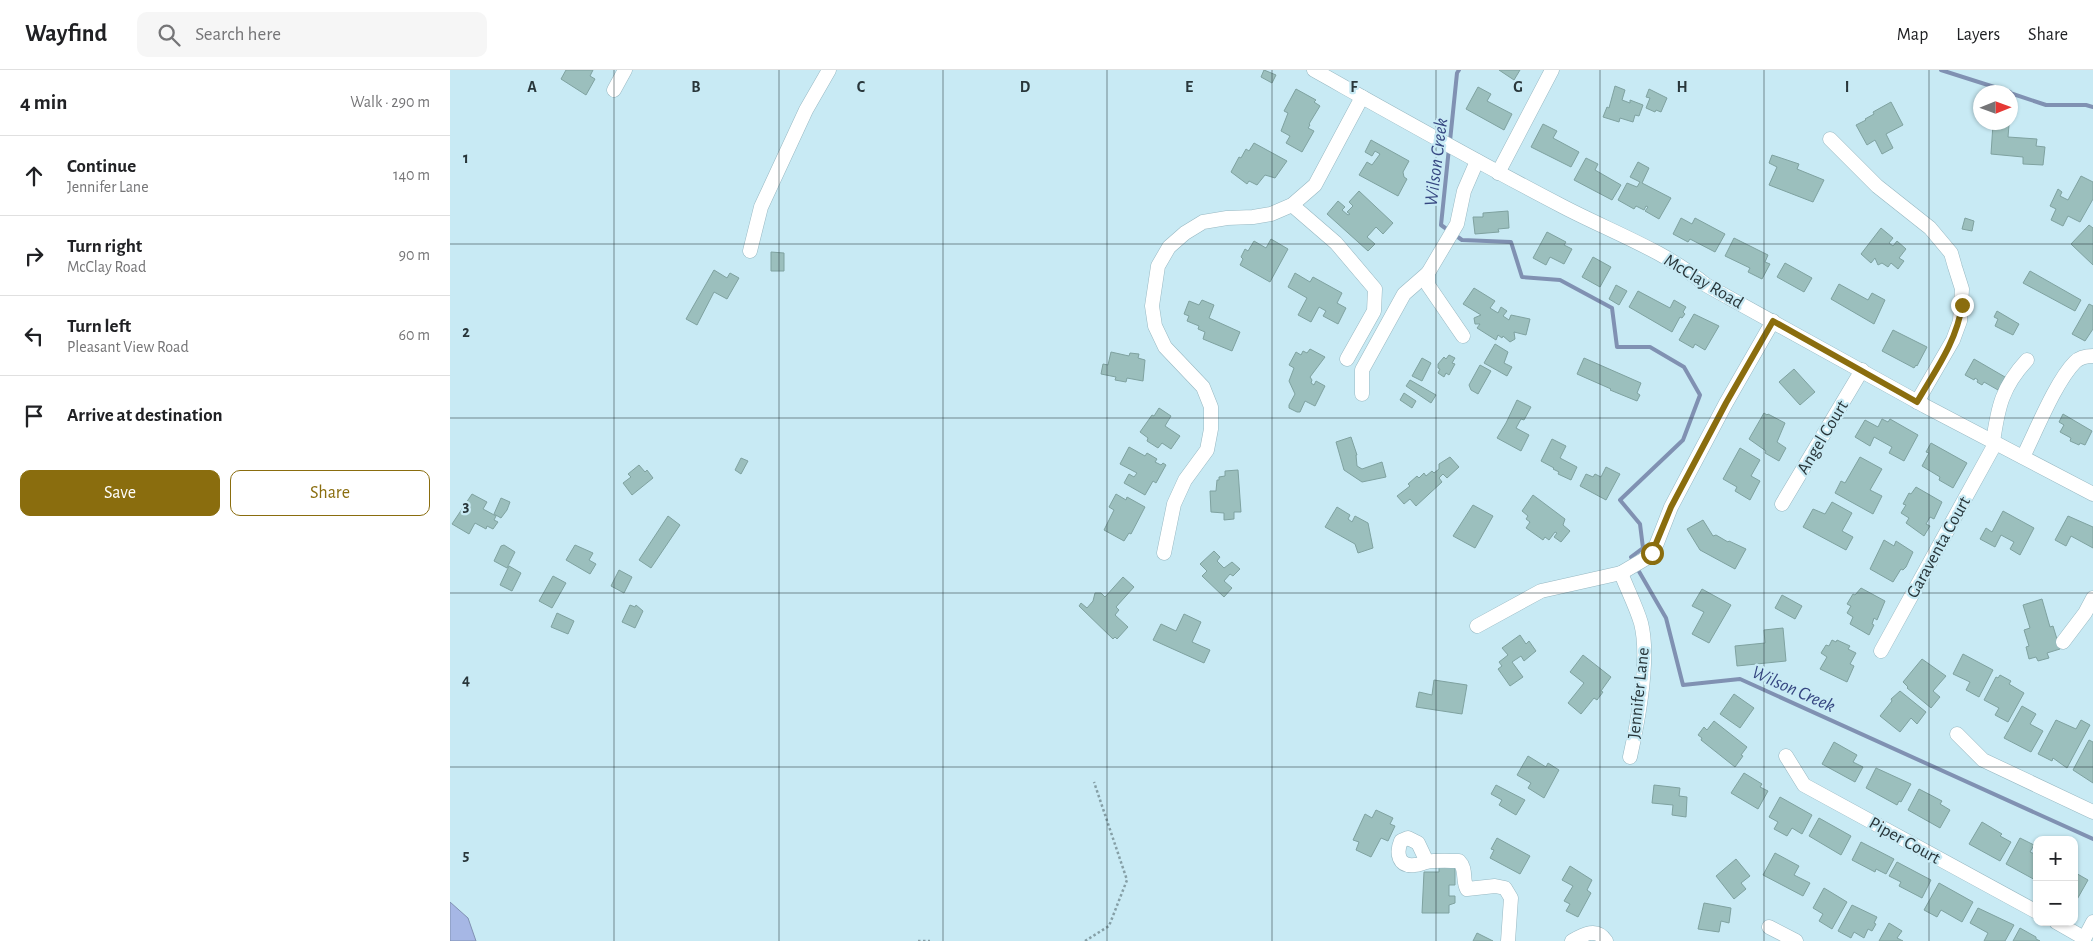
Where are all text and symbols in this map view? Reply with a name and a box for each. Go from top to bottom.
search box [137,12,487,57]
icon: search [155,21,183,49]
text: Wayfind [25,22,107,46]
text: Search here [195,25,281,44]
text: Map [1897,26,1928,44]
text: Layers [1956,26,2000,44]
text: Share [2028,26,2068,44]
text: A [527,79,537,95]
text: B [691,79,701,95]
text: C [857,79,866,95]
text: D [1020,79,1031,95]
text: E [1185,79,1193,95]
text: F [1350,79,1358,95]
text: G [1513,79,1523,95]
text: H [1676,79,1688,95]
text: I [1845,79,1849,95]
north arrow [1973,85,2018,130]
text: 4 min [20,92,67,113]
text: Walk · 290 m [350,94,430,110]
water label: Wilson Creek [1422,117,1451,207]
text: 1 [463,150,469,166]
text: Continue [67,157,136,176]
icon: ahead [20,162,48,190]
text: 140 m [393,167,430,183]
text: Jennifer Lane [67,179,149,195]
text: Turn right [67,237,142,256]
icon: right [20,242,48,270]
text: 90 m [399,247,430,263]
street label: McClay Road [1661,251,1746,313]
text: McClay Road [67,259,146,275]
route end [1951,294,1974,317]
text: Turn left [67,317,131,336]
icon: left [20,322,48,350]
text: 2 [462,324,470,340]
text: 60 m [399,327,430,343]
text: Pleasant View Road [67,339,189,355]
street label: Angel Court [1794,397,1852,477]
icon: arrive [20,402,48,430]
text: Arrive at destination [67,406,223,425]
button: Save [20,470,220,516]
button: Share [230,470,430,516]
street label: Garaventa Court [1904,494,1974,601]
text: 3 [463,498,470,514]
route start [1641,542,1664,565]
street label: Jennifer Lane [1625,647,1653,740]
water label: Wilson Creek [1749,663,1838,716]
text: 4 [462,672,470,688]
street label: Piper Court [1866,814,1943,868]
map controls [2033,836,2078,926]
button: + [2033,836,2078,881]
text: 5 [463,847,470,863]
button: − [2033,881,2078,926]

